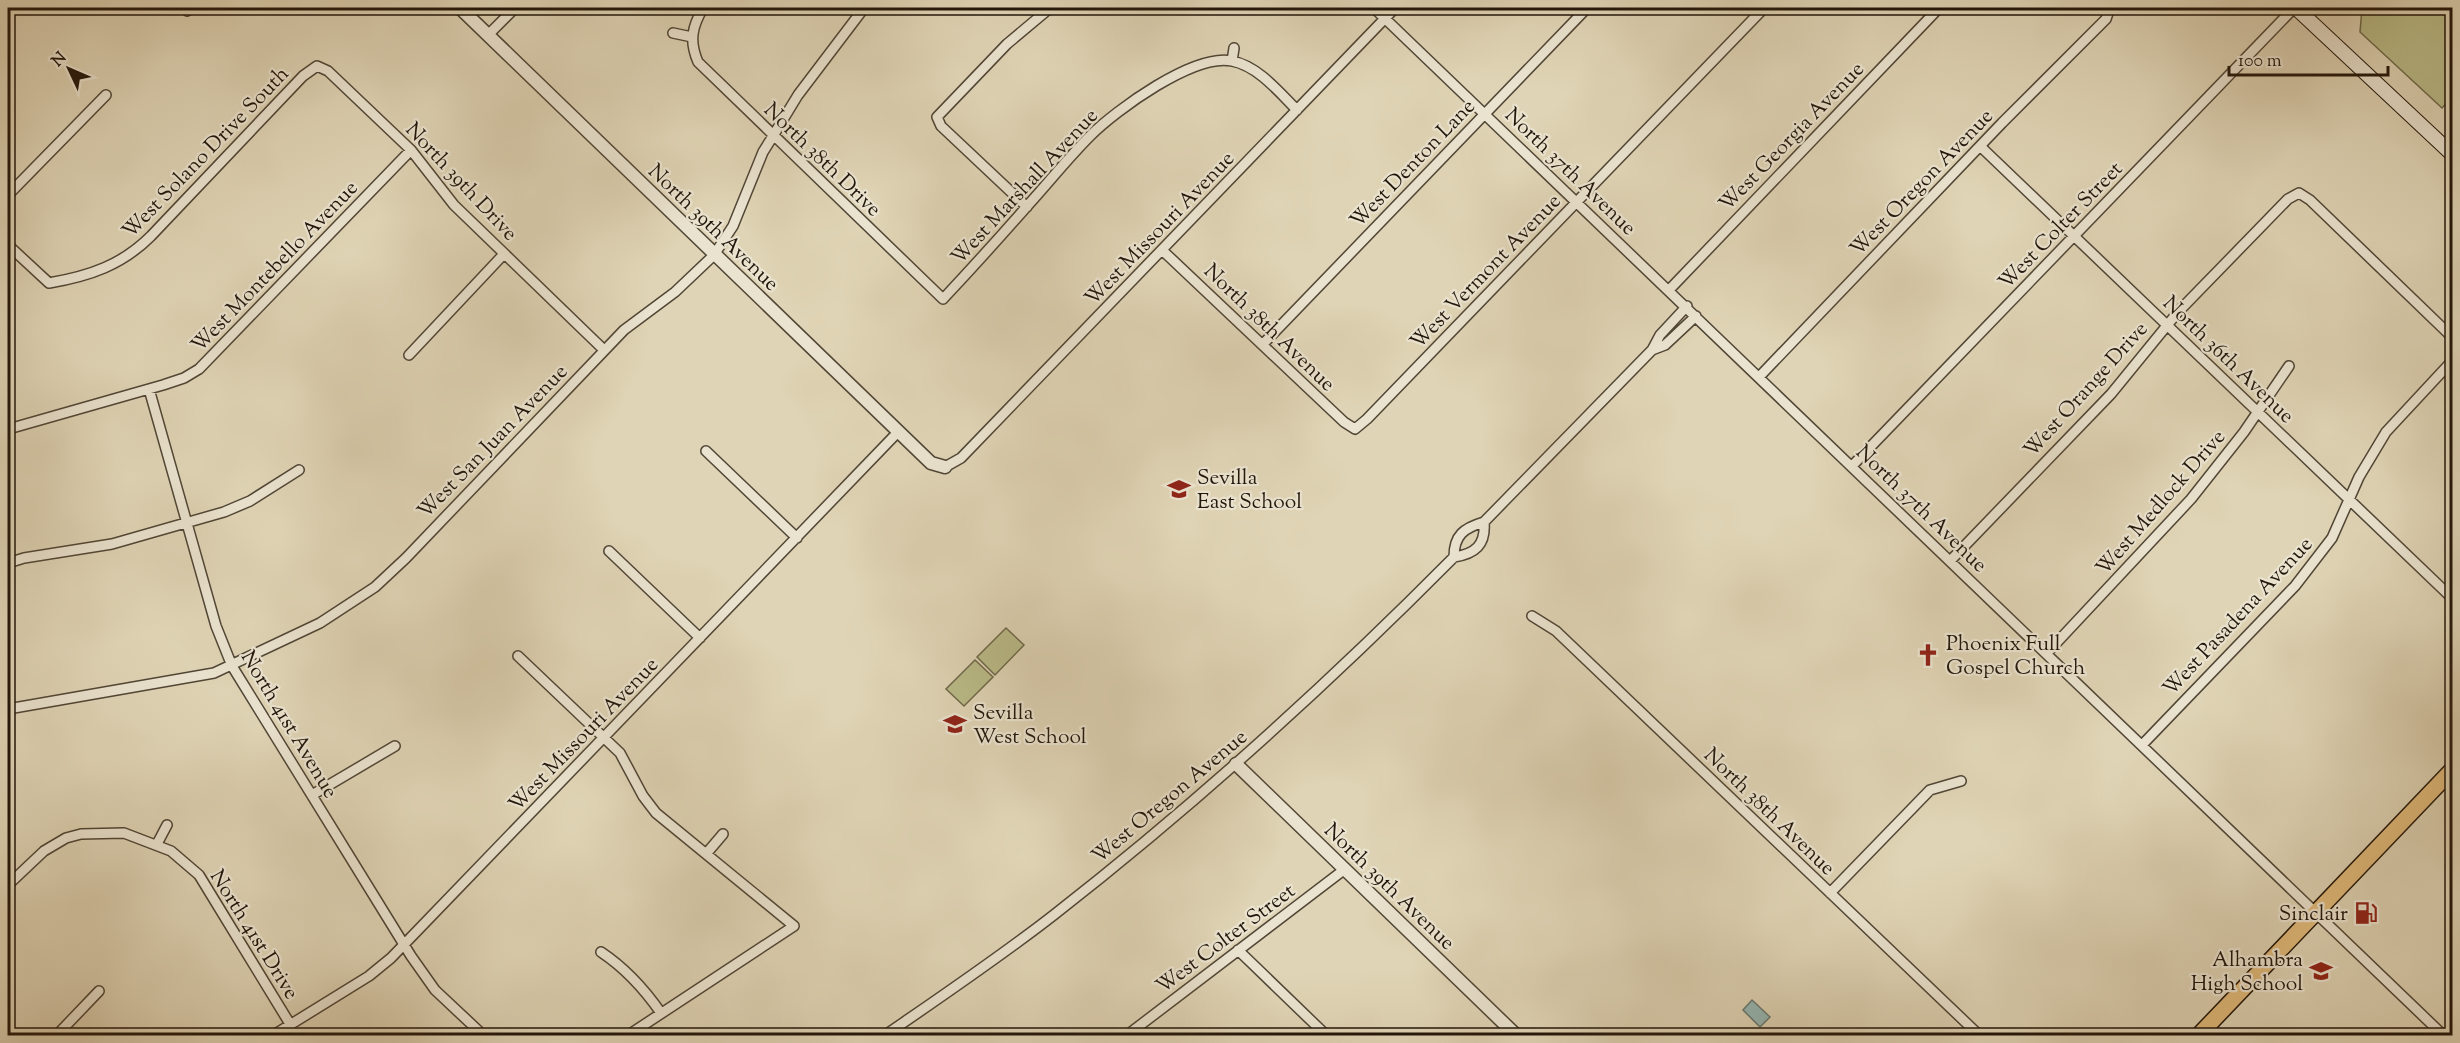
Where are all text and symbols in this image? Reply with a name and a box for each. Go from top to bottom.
north arrow [39,39,99,99]
scale bar [2229,39,2388,77]
text: N [47,48,73,73]
text: 100 m [2238,49,2282,75]
street label: West Georgia Avenue [1713,56,1872,219]
street label: West Solano Drive South [116,61,297,246]
street label: West Denton Lane [1344,93,1483,236]
street label: North 38th Drive [756,96,887,224]
street label: West Marshall Avenue [945,102,1106,272]
street label: North 37th Avenue [1497,102,1642,243]
street label: West Oregon Avenue [1844,103,2001,264]
street label: North 39th Drive [397,116,524,248]
street label: West Missouri Avenue [1079,145,1242,313]
street label: West Colter Street [1992,156,2131,297]
street label: North 39th Avenue [640,158,785,299]
street label: West Montebello Avenue [185,175,366,360]
street label: West Vermont Avenue [1404,188,1569,357]
street label: North 38th Avenue [1196,258,1341,399]
street label: North 36th Avenue [2155,290,2300,431]
street label: West Orange Drive [2017,316,2156,465]
street label: West San Juan Avenue [411,358,575,527]
street label: West Medlock Drive [2090,424,2233,583]
street label: North 37th Avenue [1848,439,1993,580]
place label: Sevilla East School [1197,464,1302,518]
school or university icon: Sevilla East School [1166,476,1192,502]
street label: West Pasadena Avenue [2157,531,2320,704]
place label: Phoenix Full Gospel Church [1946,630,2085,684]
church icon: Phoenix Full Gospel Church [1915,642,1941,668]
street label: North 41st Avenue [232,645,344,805]
street label: West Missouri Avenue [503,651,666,819]
place label: Sevilla West School [973,699,1087,753]
school or university icon: Sevilla West School [942,711,968,737]
street label: West Oregon Avenue [1086,723,1255,872]
street label: North 38th Avenue [1696,742,1841,883]
street label: North 39th Avenue [1316,817,1461,958]
street label: North 41st Drive [201,864,305,1006]
street label: West Colter Street [1150,877,1302,1002]
place label: Sinclair [2279,900,2348,930]
fuel station icon: Sinclair [2353,900,2379,926]
place label: Alhambra High School [2191,946,2303,1000]
school or university icon: Alhambra High School [2308,958,2334,984]

